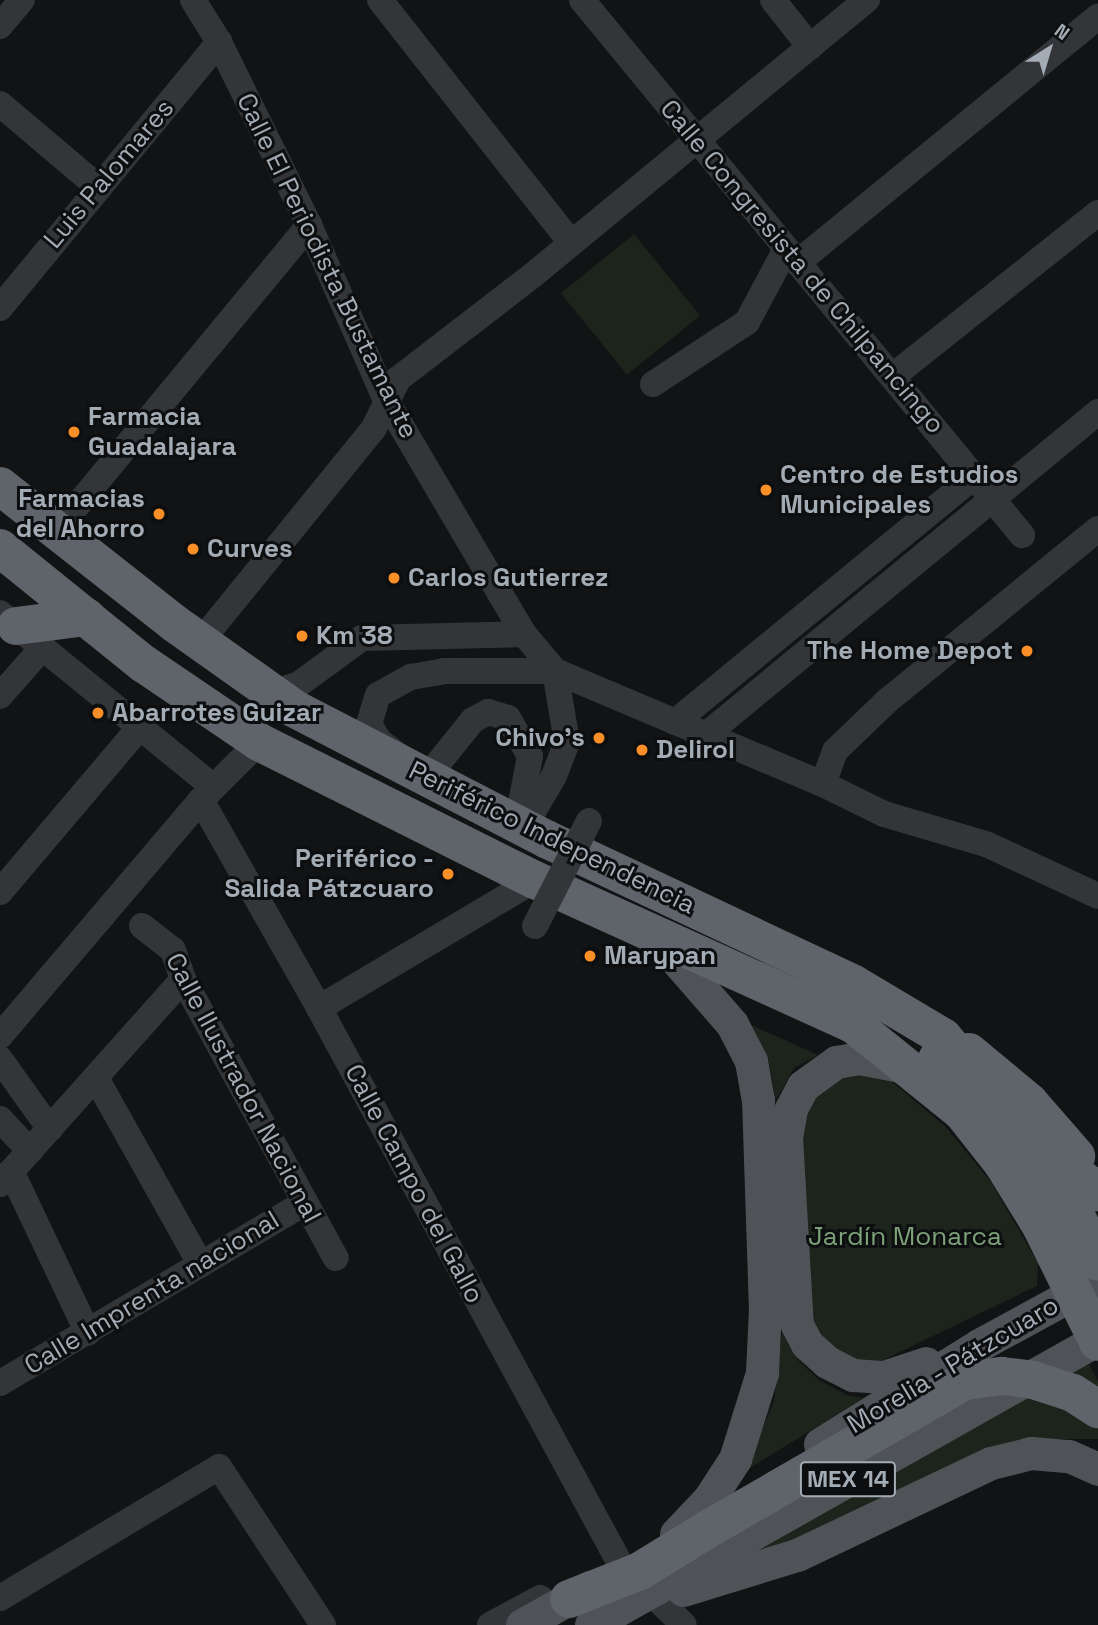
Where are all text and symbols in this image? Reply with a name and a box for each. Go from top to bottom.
north arrow [1014,14,1084,84]
text: N [1049,18,1075,46]
street label: Calle El Periodista Bustamante [230,88,424,444]
street label: Luis Palomares [38,93,180,255]
street label: Calle Congresista de Chilpancingo [653,94,951,440]
place label: Farmacia Guadalajara [88,401,237,462]
marker: Farmacia Guadalajara [66,424,82,440]
place label: Centro de Estudios Municipales [780,459,1018,520]
marker: Centro de Estudios Municipales [758,482,774,498]
place label: Farmacias del Ahorro [15,483,145,544]
marker: Farmacias del Ahorro [151,506,167,522]
place label: Curves [207,533,293,565]
marker: Curves [185,541,201,557]
place label: Carlos Gutierrez [408,562,609,594]
marker: Carlos Gutierrez [386,570,402,586]
place label: Km 38 [316,620,392,652]
marker: Km 38 [294,628,310,644]
place label: The Home Depot [807,635,1013,667]
marker: The Home Depot [1019,643,1035,659]
place label: Abarrotes Guizar [112,697,321,729]
marker: Abarrotes Guizar [90,705,106,721]
place label: Chivo's [495,722,585,754]
marker: Chivo's [591,730,607,746]
place label: Delirol [656,734,735,766]
marker: Delirol [634,742,650,758]
street label: Periférico Independencia [404,755,700,921]
place label: Periférico - Salida Pátzcuaro [224,843,434,904]
marker: Periférico - Salida Pátzcuaro [440,866,456,882]
place label: Marypan [604,940,716,972]
street label: Calle Ilustrador Nacional [159,948,327,1228]
marker: Marypan [582,948,598,964]
street label: Calle Campo del Gallo [338,1059,490,1309]
street label: Calle Imprenta nacional [19,1205,285,1381]
park label: Jardín Monarca [808,1221,1002,1253]
street label: Morelia - Pátzcuaro [841,1289,1065,1441]
road number: MEX 14 [799,1458,897,1499]

